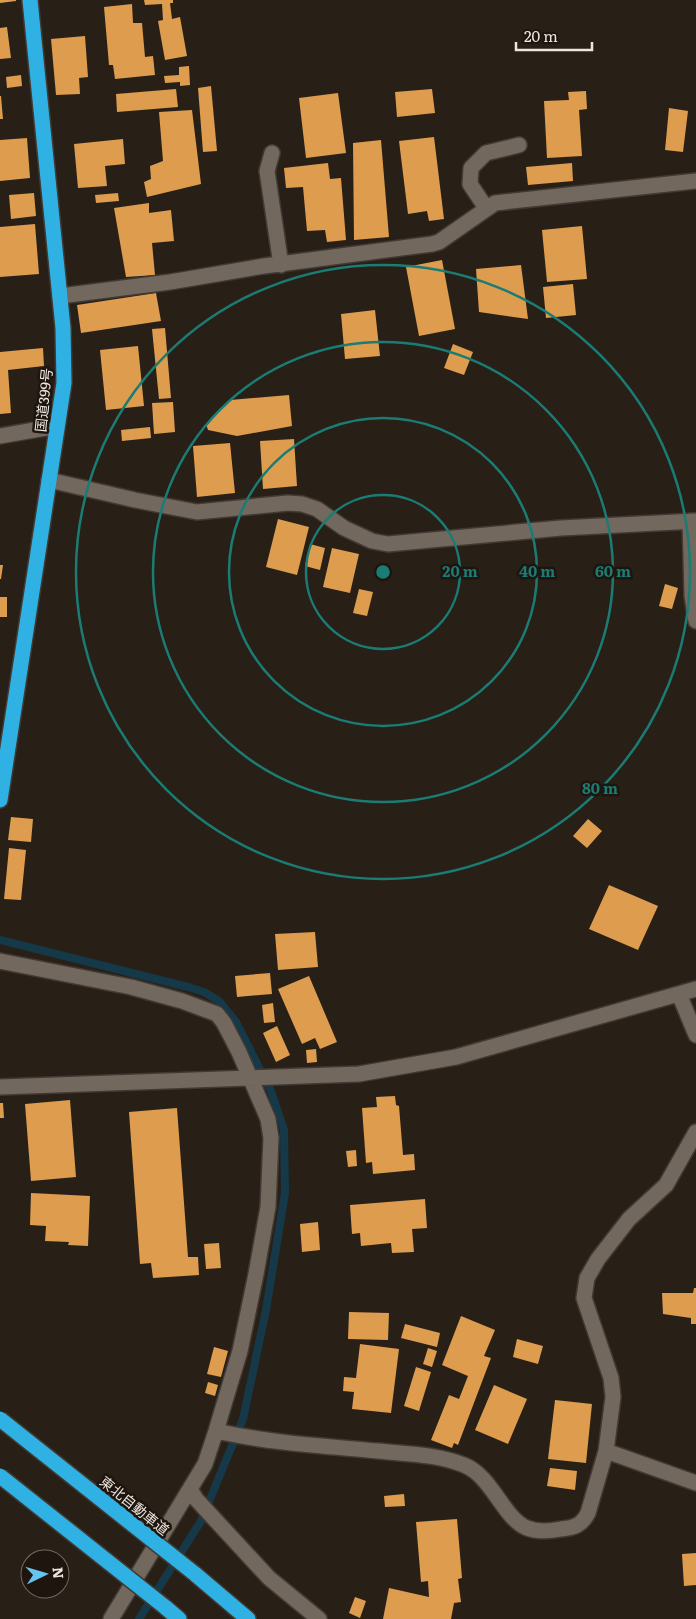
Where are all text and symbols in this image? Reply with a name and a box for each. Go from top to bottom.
scale bar [516,20,592,52]
text: 20 m [524,24,558,47]
street label: 国道399号 [30,367,56,433]
text: 20 m [442,559,478,582]
text: 40 m [519,559,555,582]
text: 60 m [595,559,631,582]
centre of rings [374,563,392,581]
text: 80 m [582,776,618,799]
street label: 東北自動車道 [96,1471,174,1539]
north arrow [20,1549,70,1599]
text: N [48,1566,69,1580]

